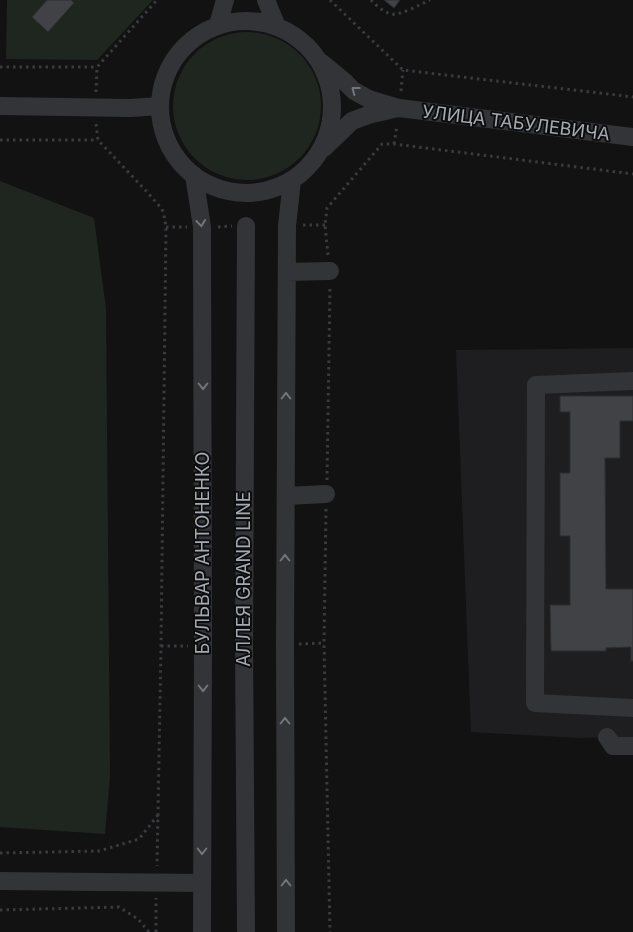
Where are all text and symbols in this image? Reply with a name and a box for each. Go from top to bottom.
one-way arrow [352,88,361,96]
street label: УЛИЦА ТАБУЛЕВИЧА [421,101,611,144]
one-way arrow [195,220,206,228]
one-way arrow [197,382,208,390]
one-way arrow [281,392,291,400]
street label: БУЛЬВАР АНТОНЕНКО [192,452,213,654]
street label: АЛЛЕЯ GRAND LINE [233,491,254,667]
one-way arrow [280,554,290,562]
one-way arrow [198,685,208,693]
one-way arrow [280,717,290,724]
one-way arrow [197,848,207,855]
one-way arrow [281,879,291,887]

